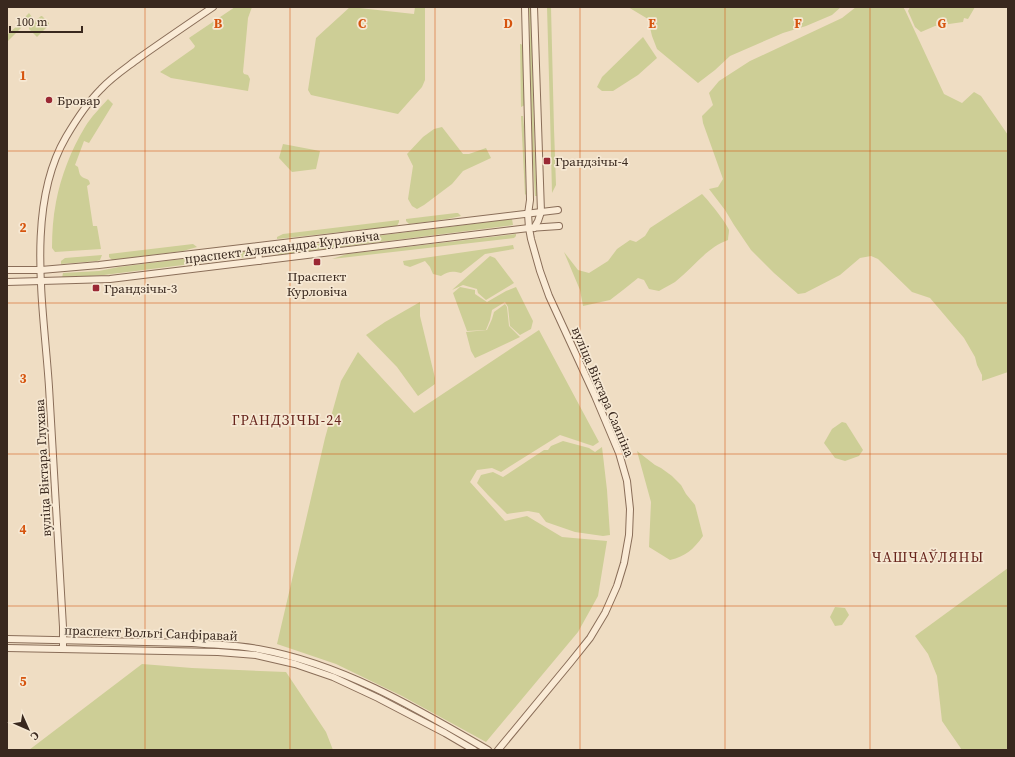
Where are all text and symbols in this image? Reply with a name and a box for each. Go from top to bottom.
scale bar [10,8,82,34]
text: 100 m [16,14,48,30]
text: B [214,15,223,32]
text: C [358,15,366,32]
text: D [503,15,513,32]
text: E [648,15,656,32]
text: F [794,15,802,32]
text: G [938,15,947,32]
text: 1 [19,67,27,84]
place label: Бровар [57,92,100,109]
marker: Бровар [44,95,54,105]
place label: Грандзічы-4 [555,153,629,170]
marker: Грандзічы-4 [542,156,552,166]
text: 2 [19,219,27,236]
street label: праспект Аляксандра Курловіча [184,227,381,267]
marker: Праспект Курловіча [312,257,322,267]
place label: Праспект Курловіча [287,268,348,300]
place label: Грандзічы-3 [104,280,177,297]
marker: Грандзічы-3 [91,283,101,293]
street label: вуліца Віктара Саяпіна [568,324,638,460]
text: 3 [19,370,27,387]
street label: вуліца Віктара Глухава [31,398,55,537]
district label: ГРАНДЗІЧЫ-24 [232,410,342,430]
text: 4 [19,521,27,538]
district label: ЧАШЧАЎЛЯНЫ [872,547,984,567]
street label: праспект Вольгі Санфіравай [64,621,238,645]
text: 5 [19,673,27,690]
north arrow [8,709,48,749]
text: С [27,728,42,744]

